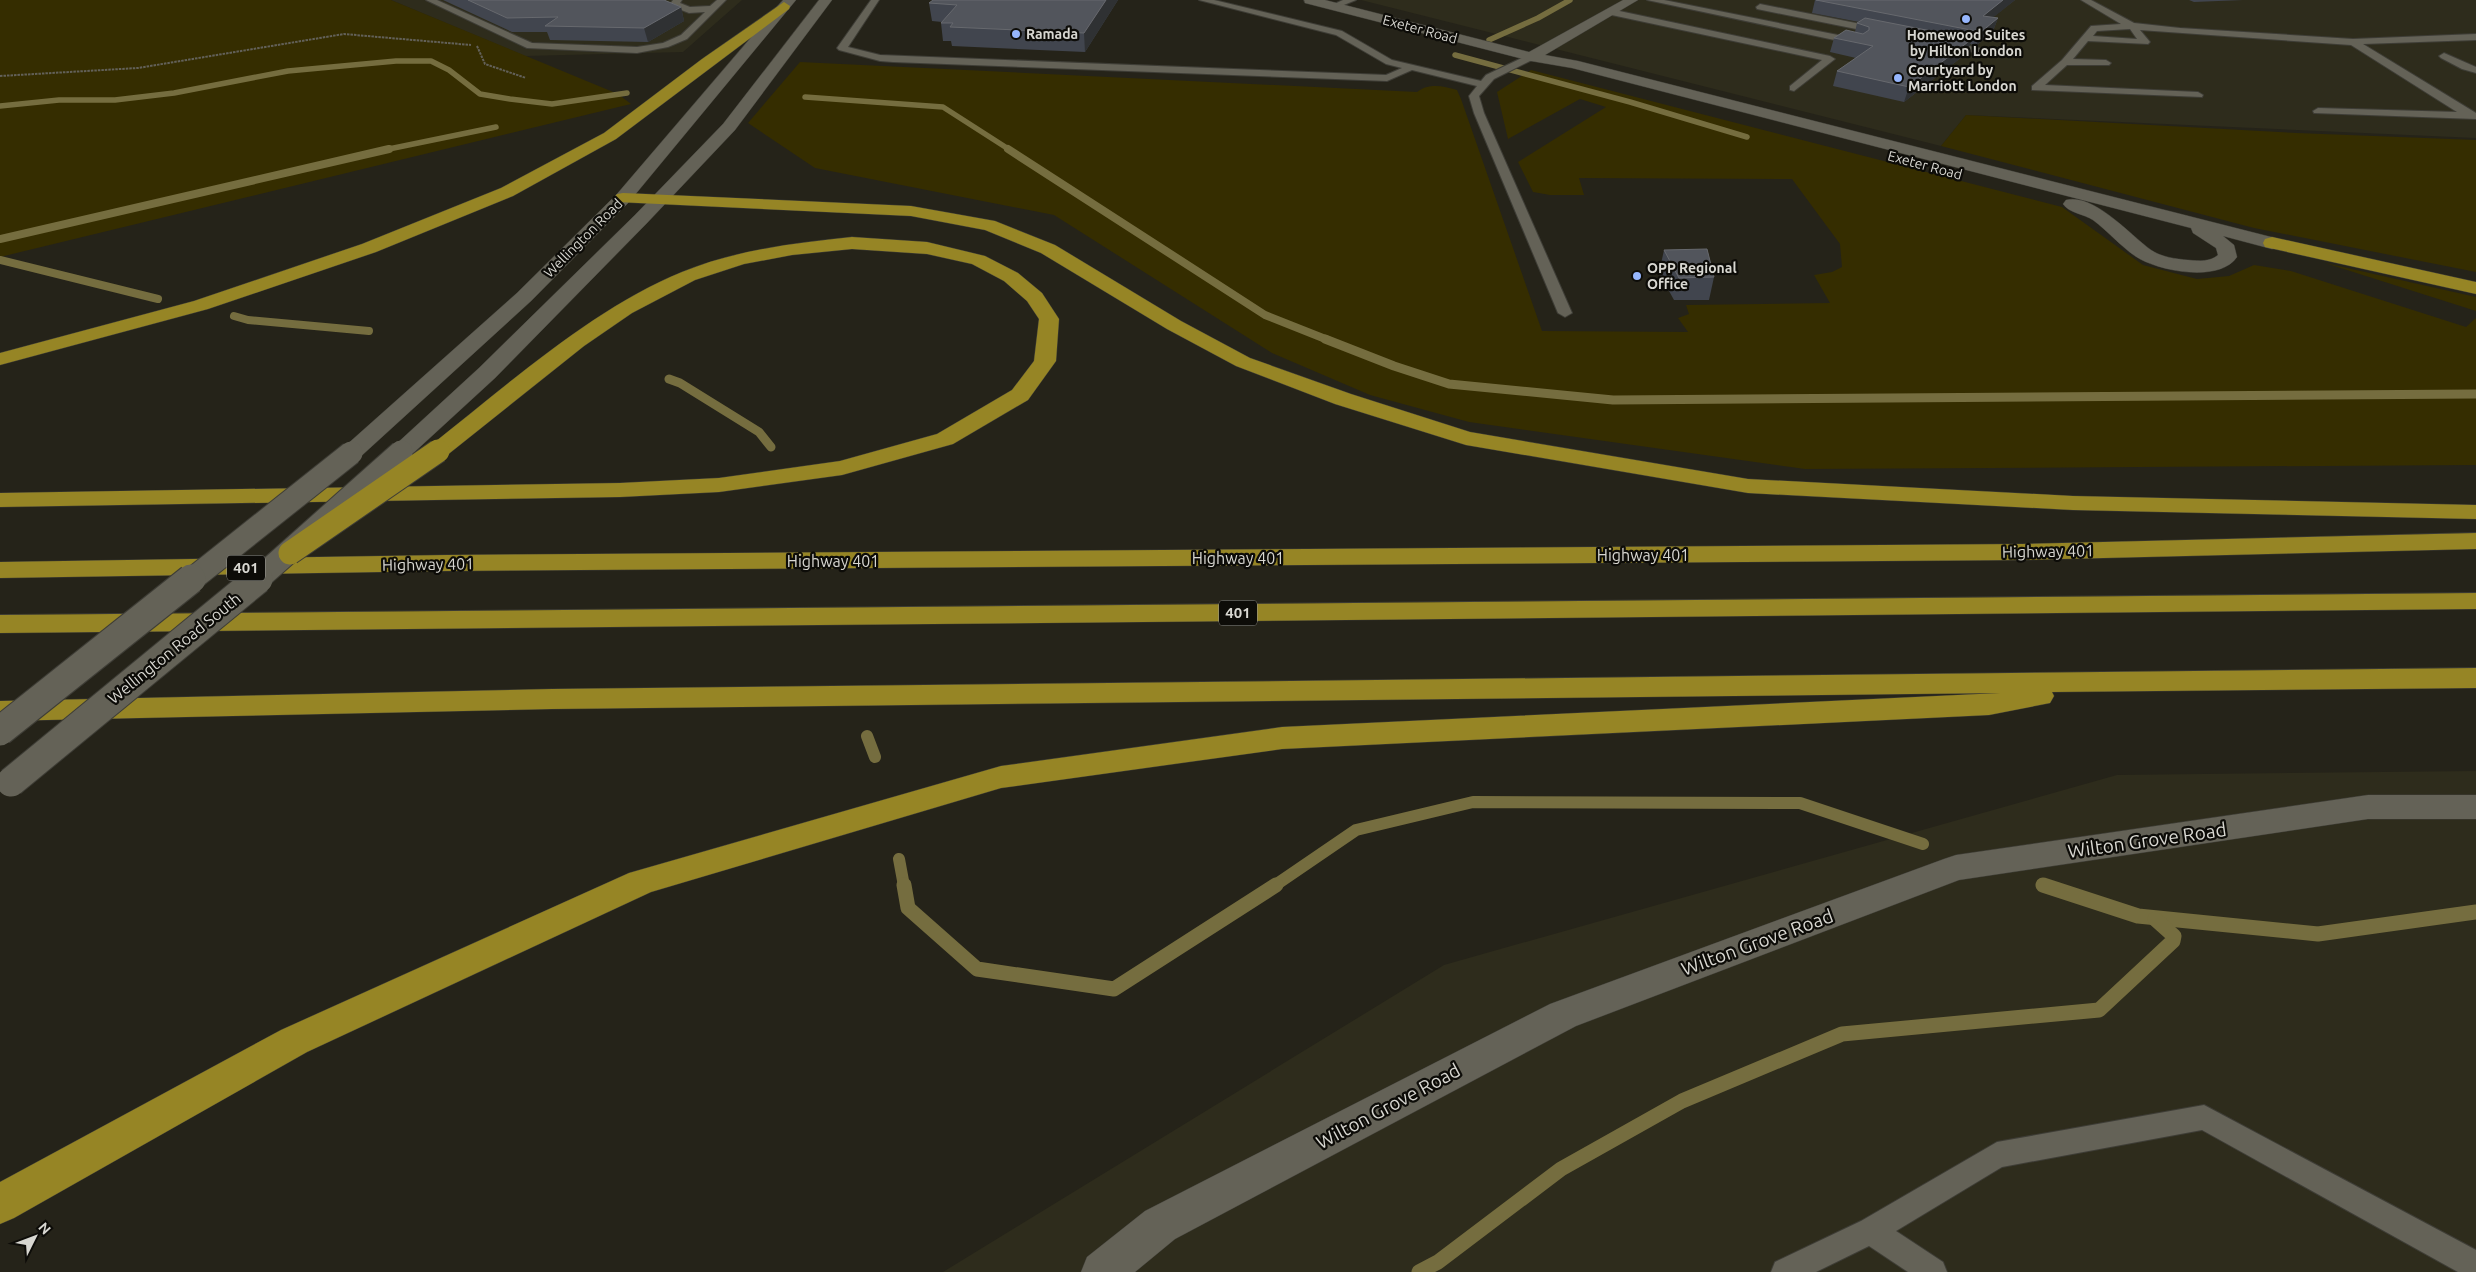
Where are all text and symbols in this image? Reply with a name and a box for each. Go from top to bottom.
street label: Exeter Road [1381,11,1459,47]
marker: Homewood Suites by Hilton London [1960,13,1972,25]
place label: Ramada [1026,26,1078,42]
place label: Homewood Suites by Hilton London [1907,27,2026,59]
marker: Ramada [1010,28,1022,40]
place label: Courtyard by Marriott London [1908,62,2017,94]
marker: Courtyard by Marriott London [1892,72,1904,84]
street label: Exeter Road [1886,147,1964,183]
street label: Wellington Road [540,195,626,281]
place label: OPP Regional Office [1647,260,1737,292]
marker: OPP Regional Office [1631,270,1643,282]
street label: Highway 401 [2002,541,2094,561]
street label: Highway 401 [1597,546,1689,564]
street label: Highway 401 [1192,549,1284,567]
street label: Highway 401 [787,552,879,570]
street label: Highway 401 [382,554,474,574]
road number: 401 [227,556,265,580]
street label: Wellington Road South [104,589,244,707]
road number: 401 [1219,600,1257,626]
street label: Wilton Grove Road [2066,818,2228,862]
street label: Wilton Grove Road [1678,904,1836,980]
street label: Wilton Grove Road [1312,1059,1464,1153]
north arrow [10,1212,60,1262]
text: N [35,1219,54,1238]

